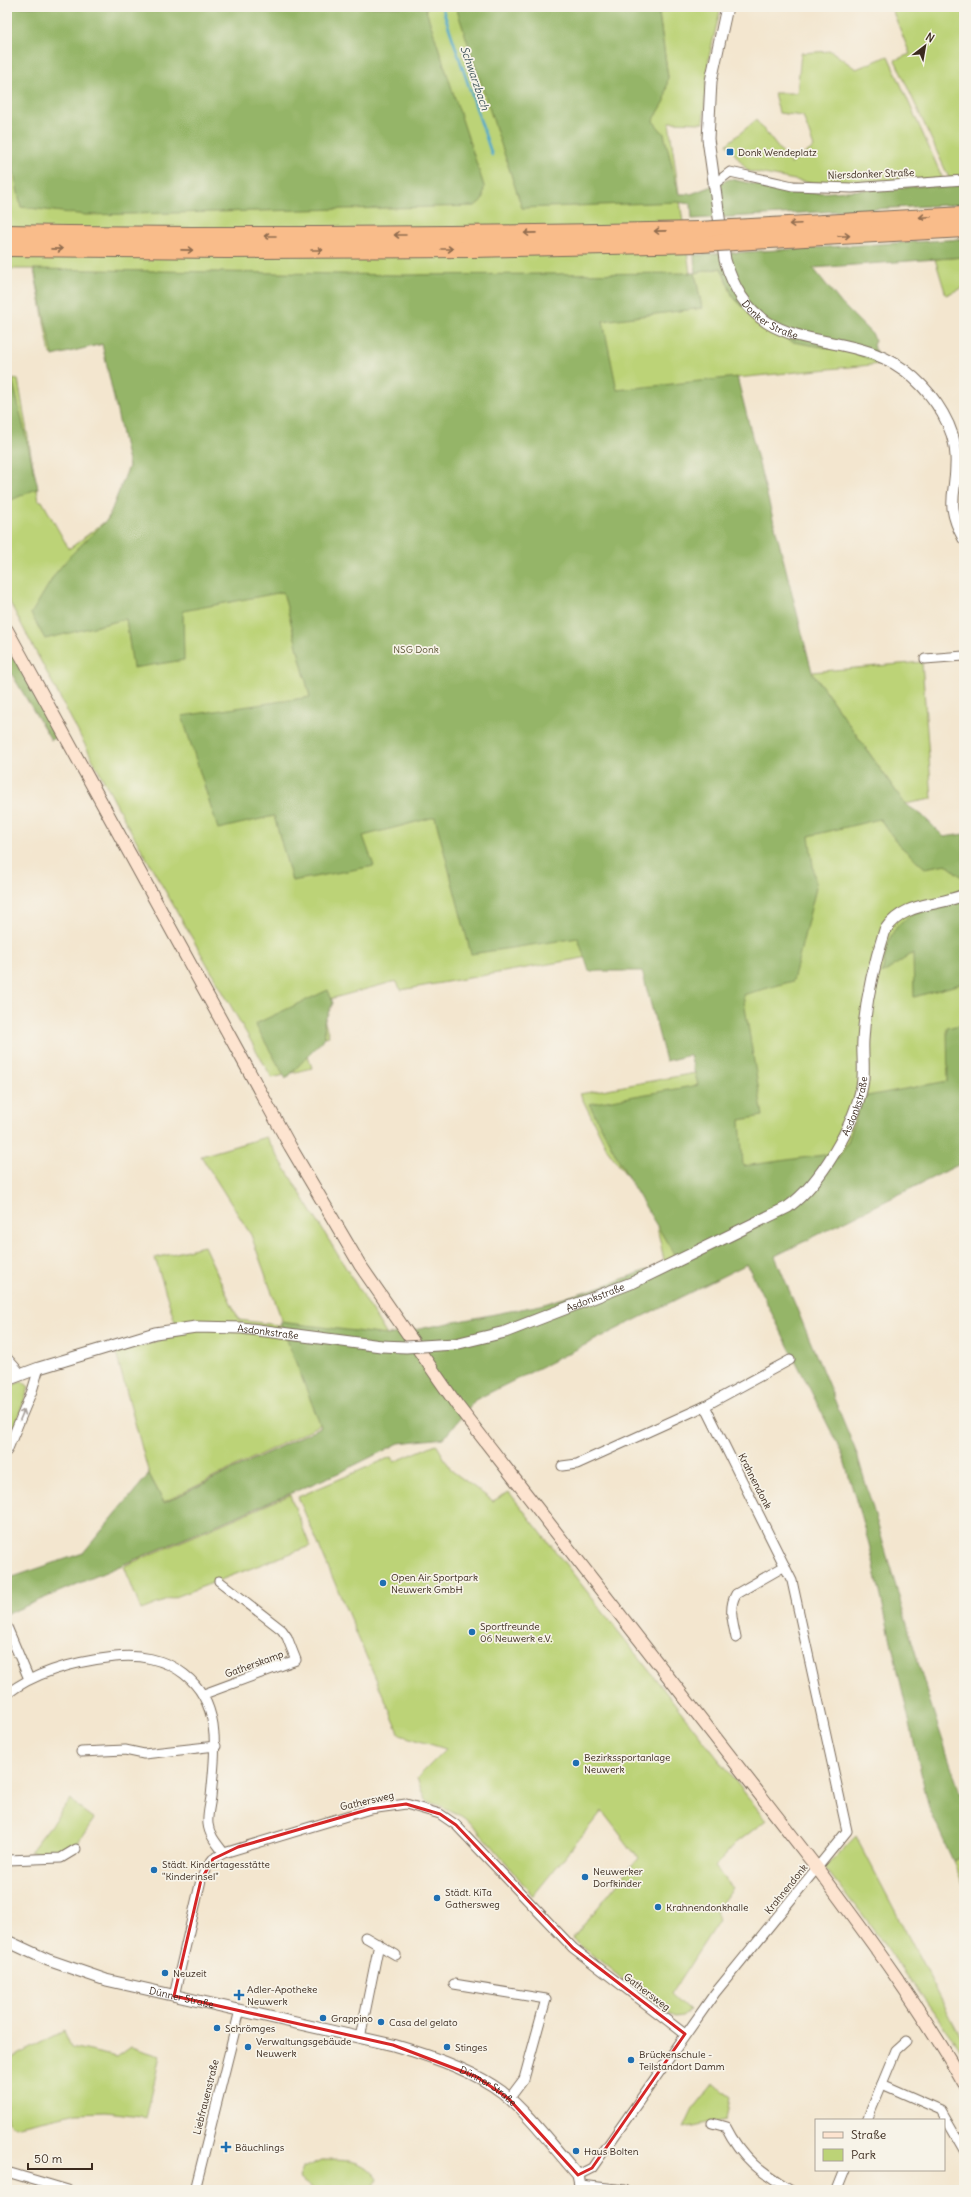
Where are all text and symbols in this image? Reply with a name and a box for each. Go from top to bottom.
north arrow [905,26,945,66]
text: N [923,29,937,45]
water label: Schwarzbach [457,44,493,113]
place label: Donk Wendeplatz [738,146,817,159]
marker: Donk Wendeplatz [725,147,735,157]
street label: Niersdonker Straße [828,166,914,182]
one-way arrow [919,214,932,221]
one-way arrow [789,221,802,228]
one-way arrow [654,227,667,234]
one-way arrow [524,229,537,237]
one-way arrow [394,231,407,239]
one-way arrow [264,232,277,240]
one-way arrow [837,232,850,239]
one-way arrow [50,245,63,253]
one-way arrow [440,245,453,253]
one-way arrow [180,246,193,254]
one-way arrow [310,246,323,254]
street label: Donker Straße [739,297,800,342]
park label: NSG Donk [393,643,439,656]
street label: Asdonkstraße [838,1076,870,1138]
street label: Asdonkstraße [564,1280,626,1314]
street label: Asdonkstraße [237,1321,300,1342]
one-way arrow [19,1410,26,1422]
street label: Krahnendonk [735,1451,775,1511]
place label: Open Air Sportpark Neuwerk GmbH [391,1571,478,1596]
marker: Open Air Sportpark Neuwerk GmbH [378,1578,388,1588]
place label: Sportfreunde 06 Neuwerk e.V. [480,1620,552,1645]
marker: Sportfreunde 06 Neuwerk e.V. [467,1627,477,1637]
street label: Gatherskamp [223,1647,285,1681]
place label: Bezirkssportanlage Neuwerk [584,1751,670,1776]
marker: Bezirkssportanlage Neuwerk [571,1758,581,1768]
street label: Gathersweg [339,1788,395,1814]
place label: Städt. Kindertagesstätte "Kinderinsel" [162,1858,270,1883]
street label: Krahnendonk [762,1861,810,1917]
marker: Städt. Kindertagesstätte "Kinderinsel" [149,1865,159,1875]
place label: Neuwerker Dorfkinder [593,1865,643,1890]
marker: Neuwerker Dorfkinder [580,1872,590,1882]
place label: Städt. KiTa Gathersweg [445,1886,500,1911]
marker: Städt. KiTa Gathersweg [432,1893,442,1903]
place label: Krahnendonkhalle [666,1901,748,1914]
marker: Krahnendonkhalle [653,1902,663,1912]
place label: Neuzeit [173,1967,207,1980]
marker: Neuzeit [160,1968,170,1978]
street label: Gathersweg [621,1970,673,2014]
place label: Adler-Apotheke Neuwerk [247,1983,317,2008]
street label: Dünner Straße [148,1984,215,2011]
marker: Adler-Apotheke Neuwerk [234,1990,244,2000]
place label: Grappino [331,2012,373,2025]
marker: Grappino [318,2013,328,2023]
place label: Casa del gelato [389,2016,458,2029]
marker: Casa del gelato [376,2017,386,2027]
place label: Schrömges [225,2022,276,2035]
marker: Schrömges [212,2023,222,2033]
place label: Verwaltungsgebäude Neuwerk [256,2035,351,2060]
place label: Stinges [455,2041,488,2054]
marker: Verwaltungsgebäude Neuwerk [243,2042,253,2052]
marker: Stinges [442,2042,452,2052]
place label: Brückenschule - Teilstandort Damm [639,2048,725,2073]
marker: Brückenschule - Teilstandort Damm [626,2055,636,2065]
street label: Liebfrauenstraße [190,2058,222,2136]
street label: Dünner Straße [458,2063,520,2109]
legend [815,2119,945,2171]
text: Straße [851,2127,886,2142]
marker: Bäuchlings [220,2141,232,2153]
place label: Bäuchlings [235,2141,285,2154]
scale bar [28,2145,92,2171]
place label: Haus Bolten [584,2145,639,2158]
marker: Haus Bolten [571,2146,581,2156]
text: Park [851,2147,876,2162]
text: 50 m [34,2151,63,2166]

